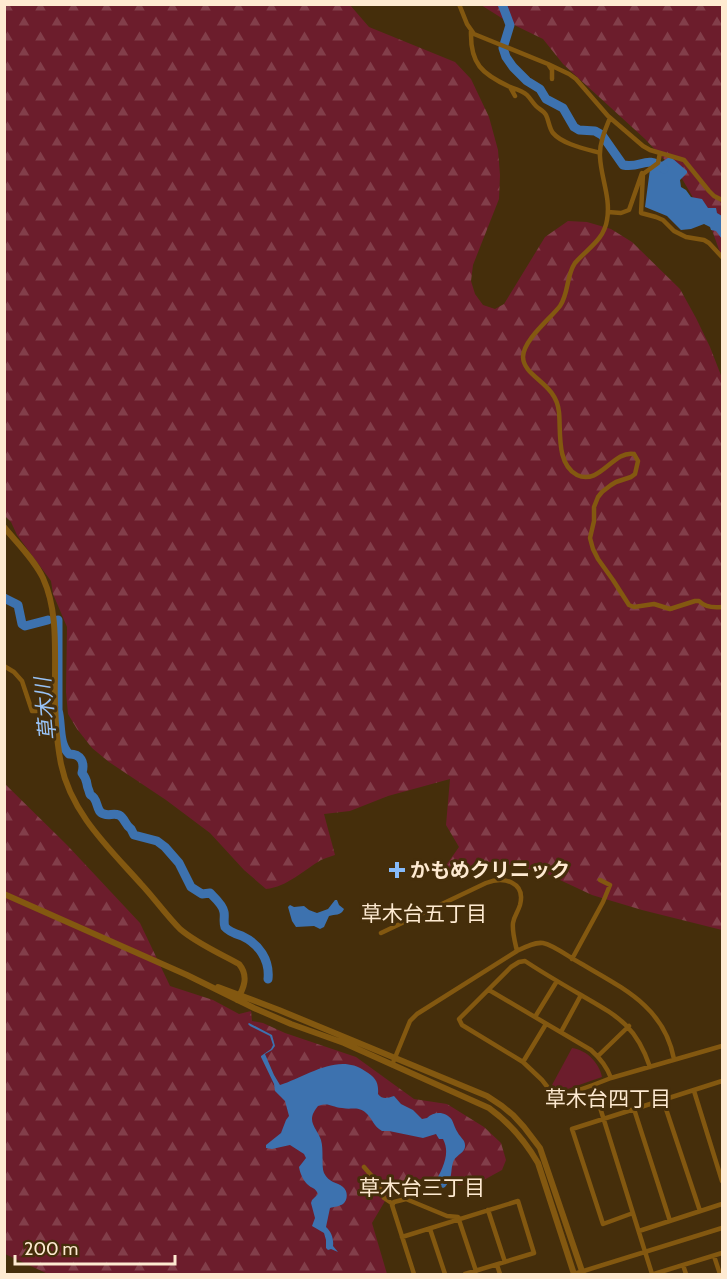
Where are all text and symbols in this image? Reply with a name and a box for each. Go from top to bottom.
water label: 草木川 [30,675,60,741]
place label: かもめクリニック [410,858,570,882]
marker: かもめクリニック [388,861,406,879]
district label: 草木台五丁目 [361,901,487,926]
district label: 草木台四丁目 [545,1086,671,1111]
district label: 草木台三丁目 [359,1175,485,1200]
scale bar [15,1228,176,1266]
text: 200 m [24,1238,78,1260]

